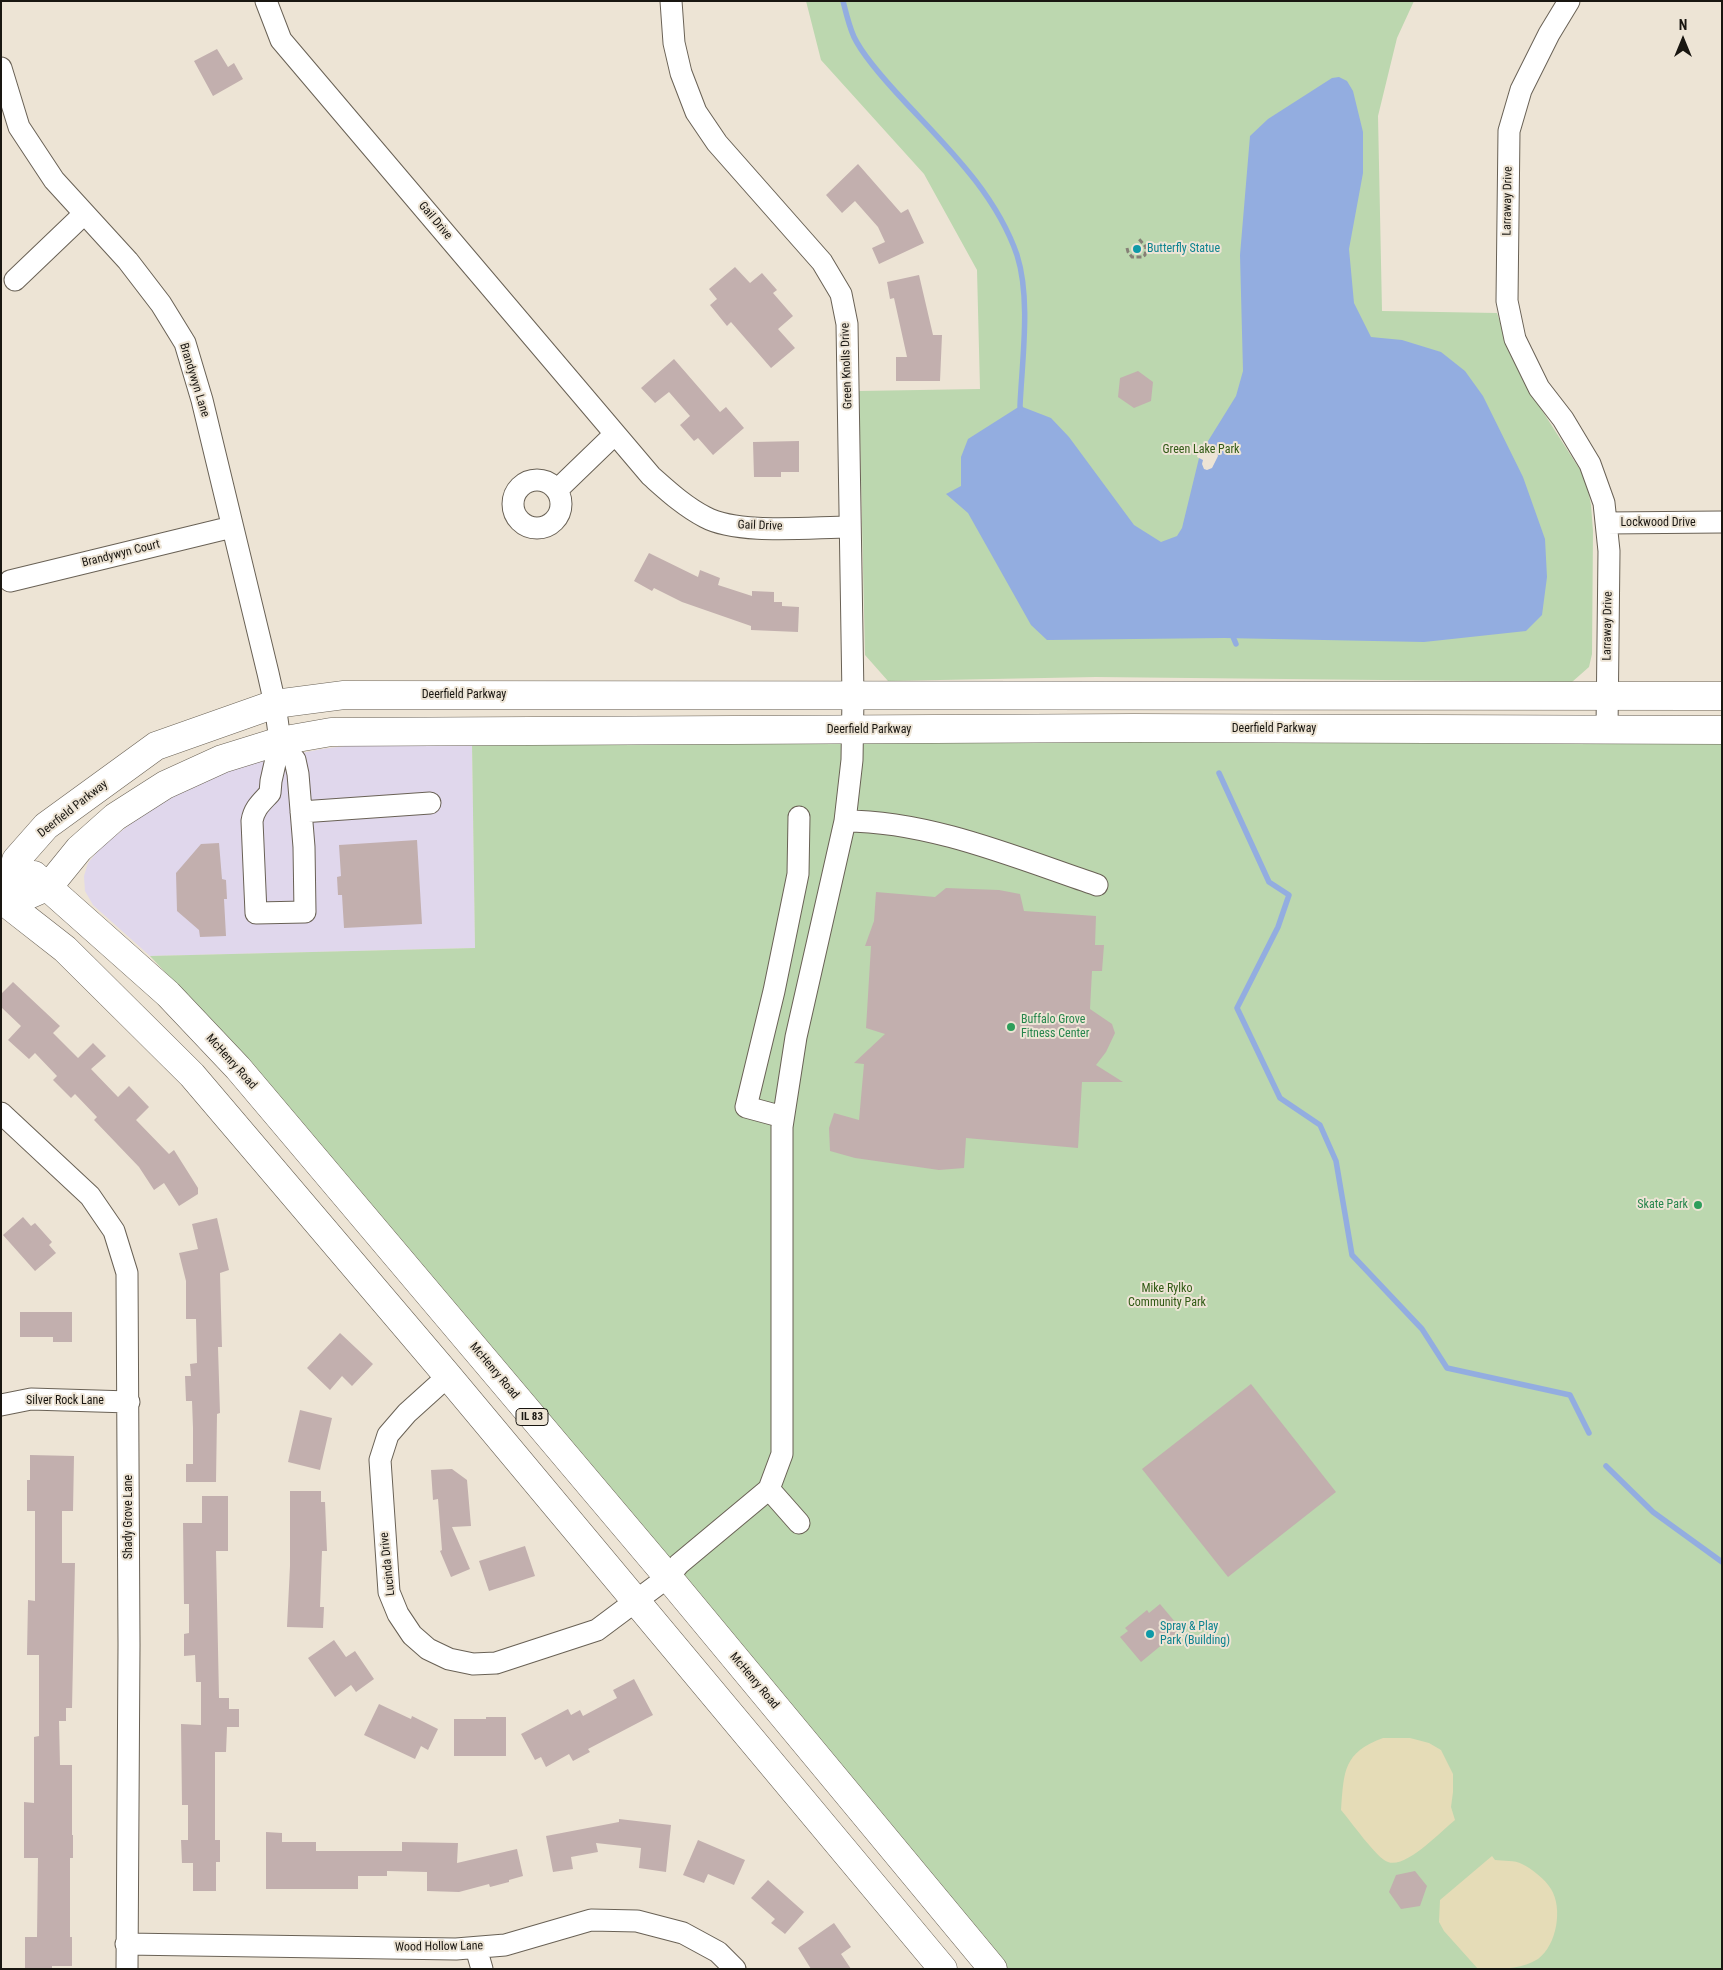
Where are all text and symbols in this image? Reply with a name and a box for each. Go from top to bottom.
north arrow [1658,15,1708,65]
text: N [1679,17,1687,33]
street label: Larraway Drive [1500,166,1516,236]
street label: Gail Drive [415,199,455,243]
place label: Butterfly Statue [1147,242,1220,256]
marker: Butterfly Statue [1131,243,1143,255]
street label: Green Knolls Drive [838,323,856,409]
street label: Brandywyn Lane [176,341,212,419]
park label: Green Lake Park [1163,443,1239,457]
street label: Lockwood Drive [1620,516,1696,530]
street label: Gail Drive [737,518,783,534]
street label: Brandywyn Court [80,537,162,571]
street label: Larraway Drive [1600,591,1616,661]
street label: Deerfield Parkway [422,688,506,702]
street label: Deerfield Parkway [1232,722,1316,736]
street label: Deerfield Parkway [827,723,911,737]
street label: Deerfield Parkway [35,777,111,841]
place label: Buffalo Grove Fitness Center [1021,1013,1089,1041]
marker: Buffalo Grove Fitness Center [1005,1021,1017,1033]
street label: McHenry Road [203,1032,259,1092]
place label: Skate Park [1637,1198,1688,1212]
marker: Skate Park [1692,1199,1704,1211]
park label: Mike Rylko Community Park [1128,1282,1206,1310]
street label: McHenry Road [466,1340,522,1402]
street label: Silver Rock Lane [26,1394,104,1408]
road number: IL 83 [516,1408,548,1425]
street label: Shady Grove Lane [122,1475,136,1559]
street label: Lucinda Drive [378,1532,398,1596]
place label: Spray & Play Park (Building) [1160,1620,1230,1648]
marker: Spray & Play Park (Building) [1144,1628,1156,1640]
street label: McHenry Road [726,1650,782,1712]
street label: Wood Hollow Lane [395,1939,483,1955]

